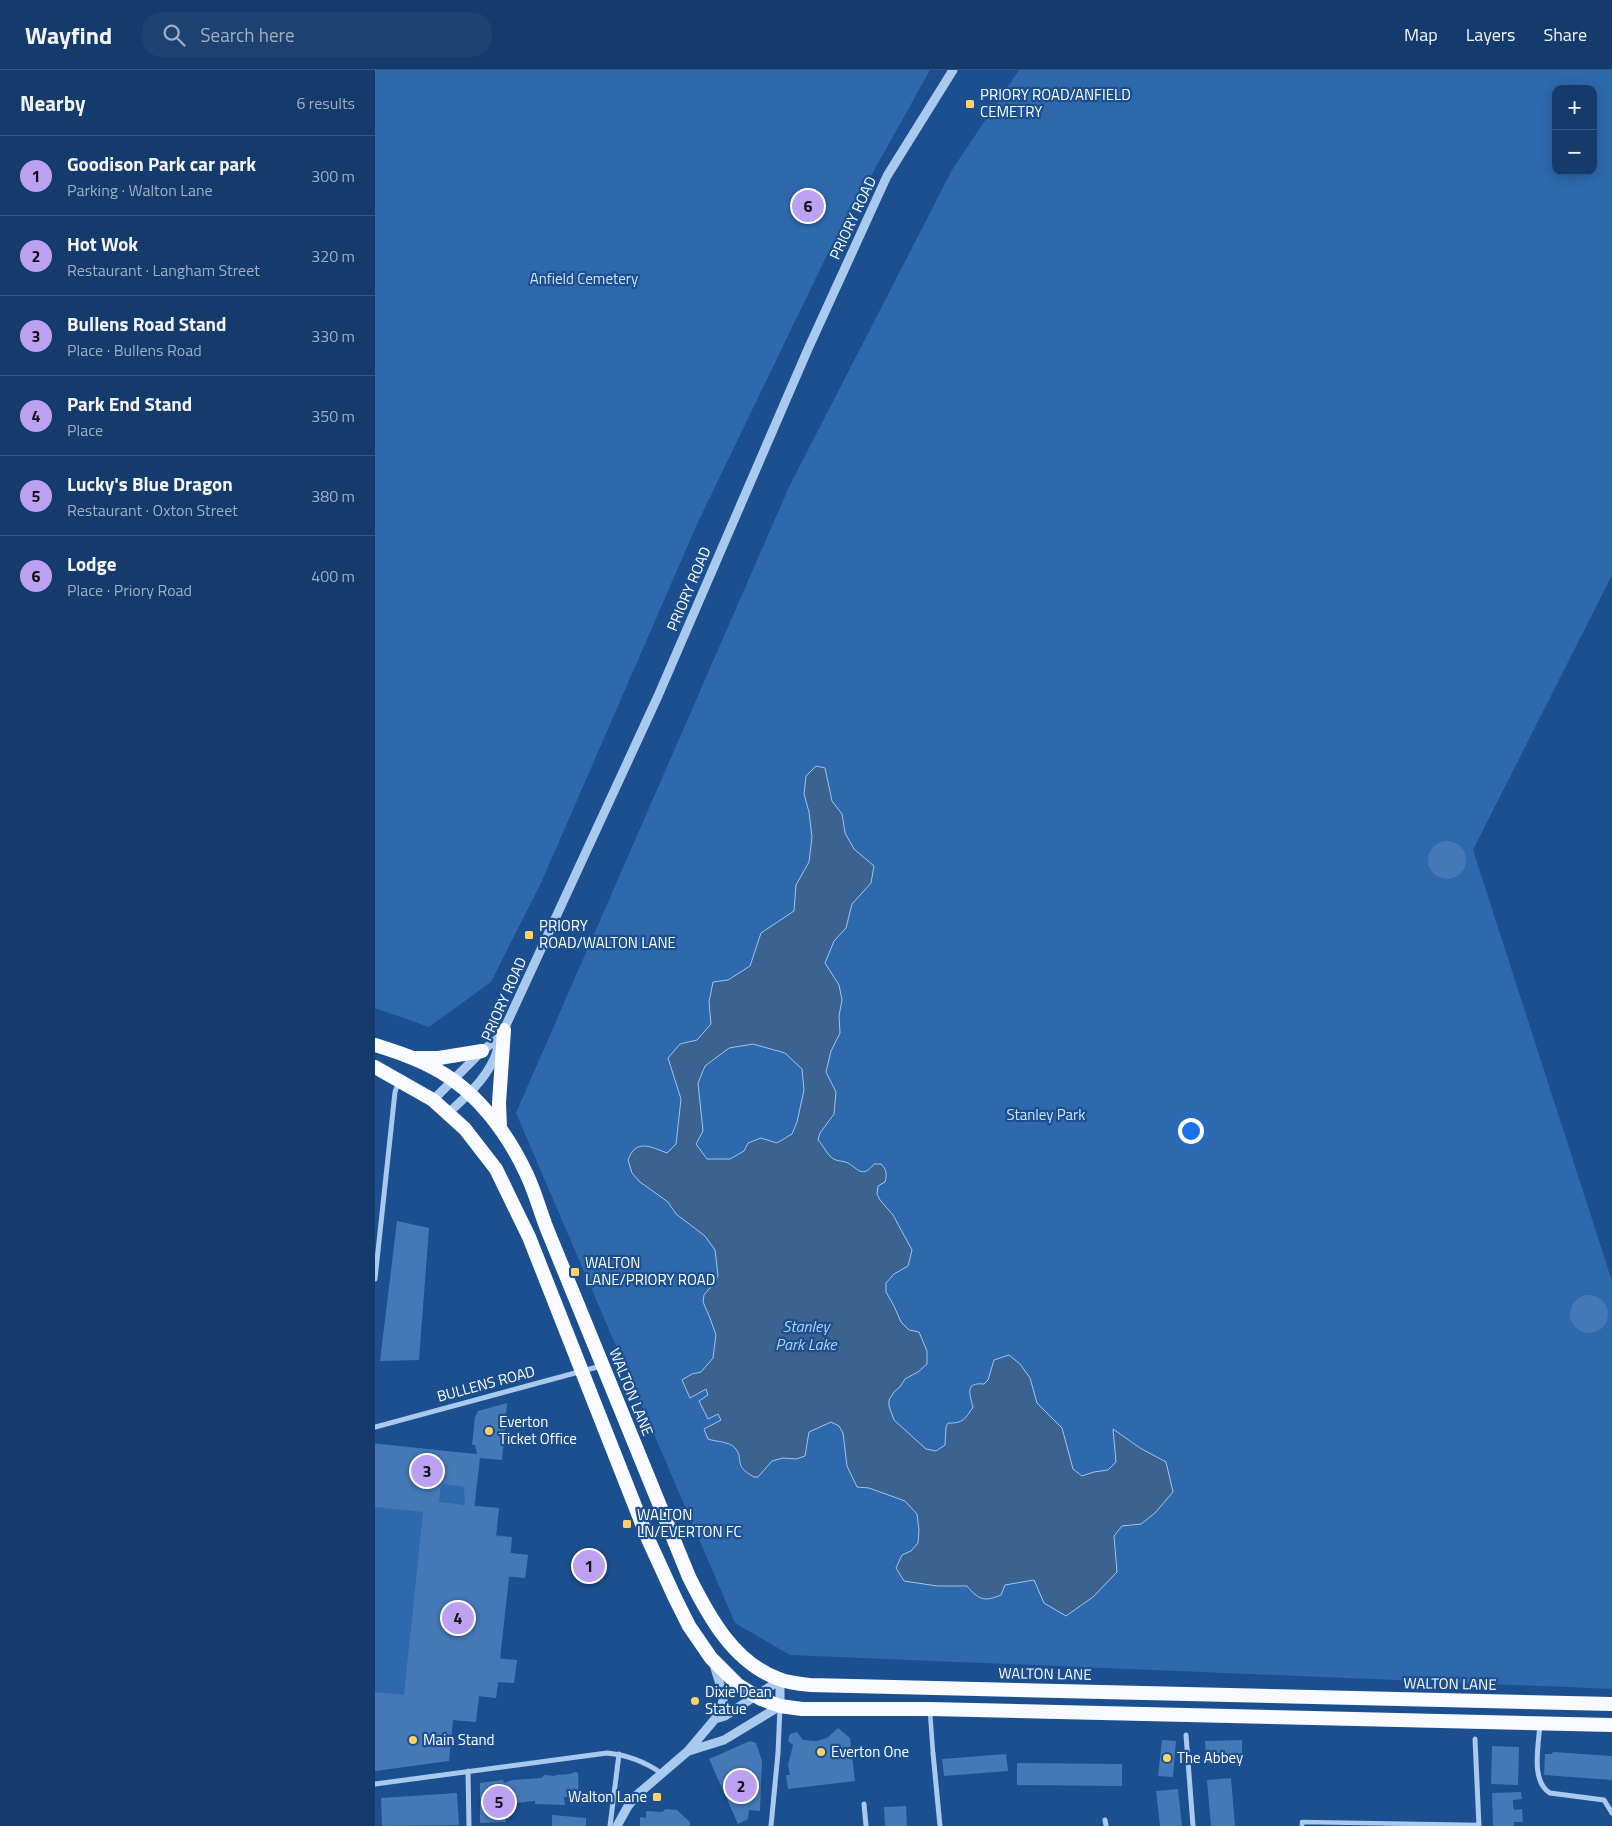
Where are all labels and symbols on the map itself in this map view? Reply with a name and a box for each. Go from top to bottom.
place label: PRIORY ROAD/ANFIELD CEMETRY [980,83,1131,123]
marker: PRIORY ROAD/ANFIELD CEMETRY [964,98,976,110]
street label: PRIORY ROAD [823,172,882,263]
pin: 6 [792,187,824,225]
park label: Anfield Cemetery [530,267,638,290]
street label: PRIORY ROAD [660,543,717,635]
place label: PRIORY ROAD/WALTON LANE [539,914,676,954]
marker: PRIORY ROAD/WALTON LANE [523,929,535,941]
street label: PRIORY ROAD [475,953,532,1044]
park label: Stanley Park [1007,1103,1086,1126]
your location [1178,1118,1204,1144]
place label: WALTON LANE/PRIORY ROAD [585,1251,715,1291]
marker: WALTON LANE/PRIORY ROAD [569,1266,581,1278]
water label: Stanley Park Lake [775,1314,838,1356]
street label: WALTON LANE [603,1344,660,1439]
street label: BULLENS ROAD [434,1359,537,1408]
place label: Everton Ticket Office [499,1410,577,1450]
marker: Everton Ticket Office [483,1425,495,1437]
pin: 3 [411,1452,443,1490]
place label: WALTON LN/EVERTON FC [637,1503,742,1543]
marker: WALTON LN/EVERTON FC [621,1518,633,1530]
pin: 1 [573,1547,605,1585]
pin: 4 [442,1599,474,1637]
street label: WALTON LANE [998,1661,1092,1686]
street label: WALTON LANE [1403,1671,1497,1696]
place label: Dixie Dean Statue [705,1680,772,1720]
marker: Dixie Dean Statue [689,1695,701,1707]
place label: Main Stand [423,1728,495,1751]
marker: Main Stand [407,1734,419,1746]
place label: Everton One [831,1740,909,1763]
marker: Everton One [815,1746,827,1758]
place label: The Abbey [1177,1746,1243,1769]
marker: The Abbey [1161,1752,1173,1764]
pin: 2 [725,1767,757,1805]
pin: 5 [483,1783,515,1821]
place label: Walton Lane [568,1785,647,1808]
marker: Walton Lane [651,1791,663,1803]

